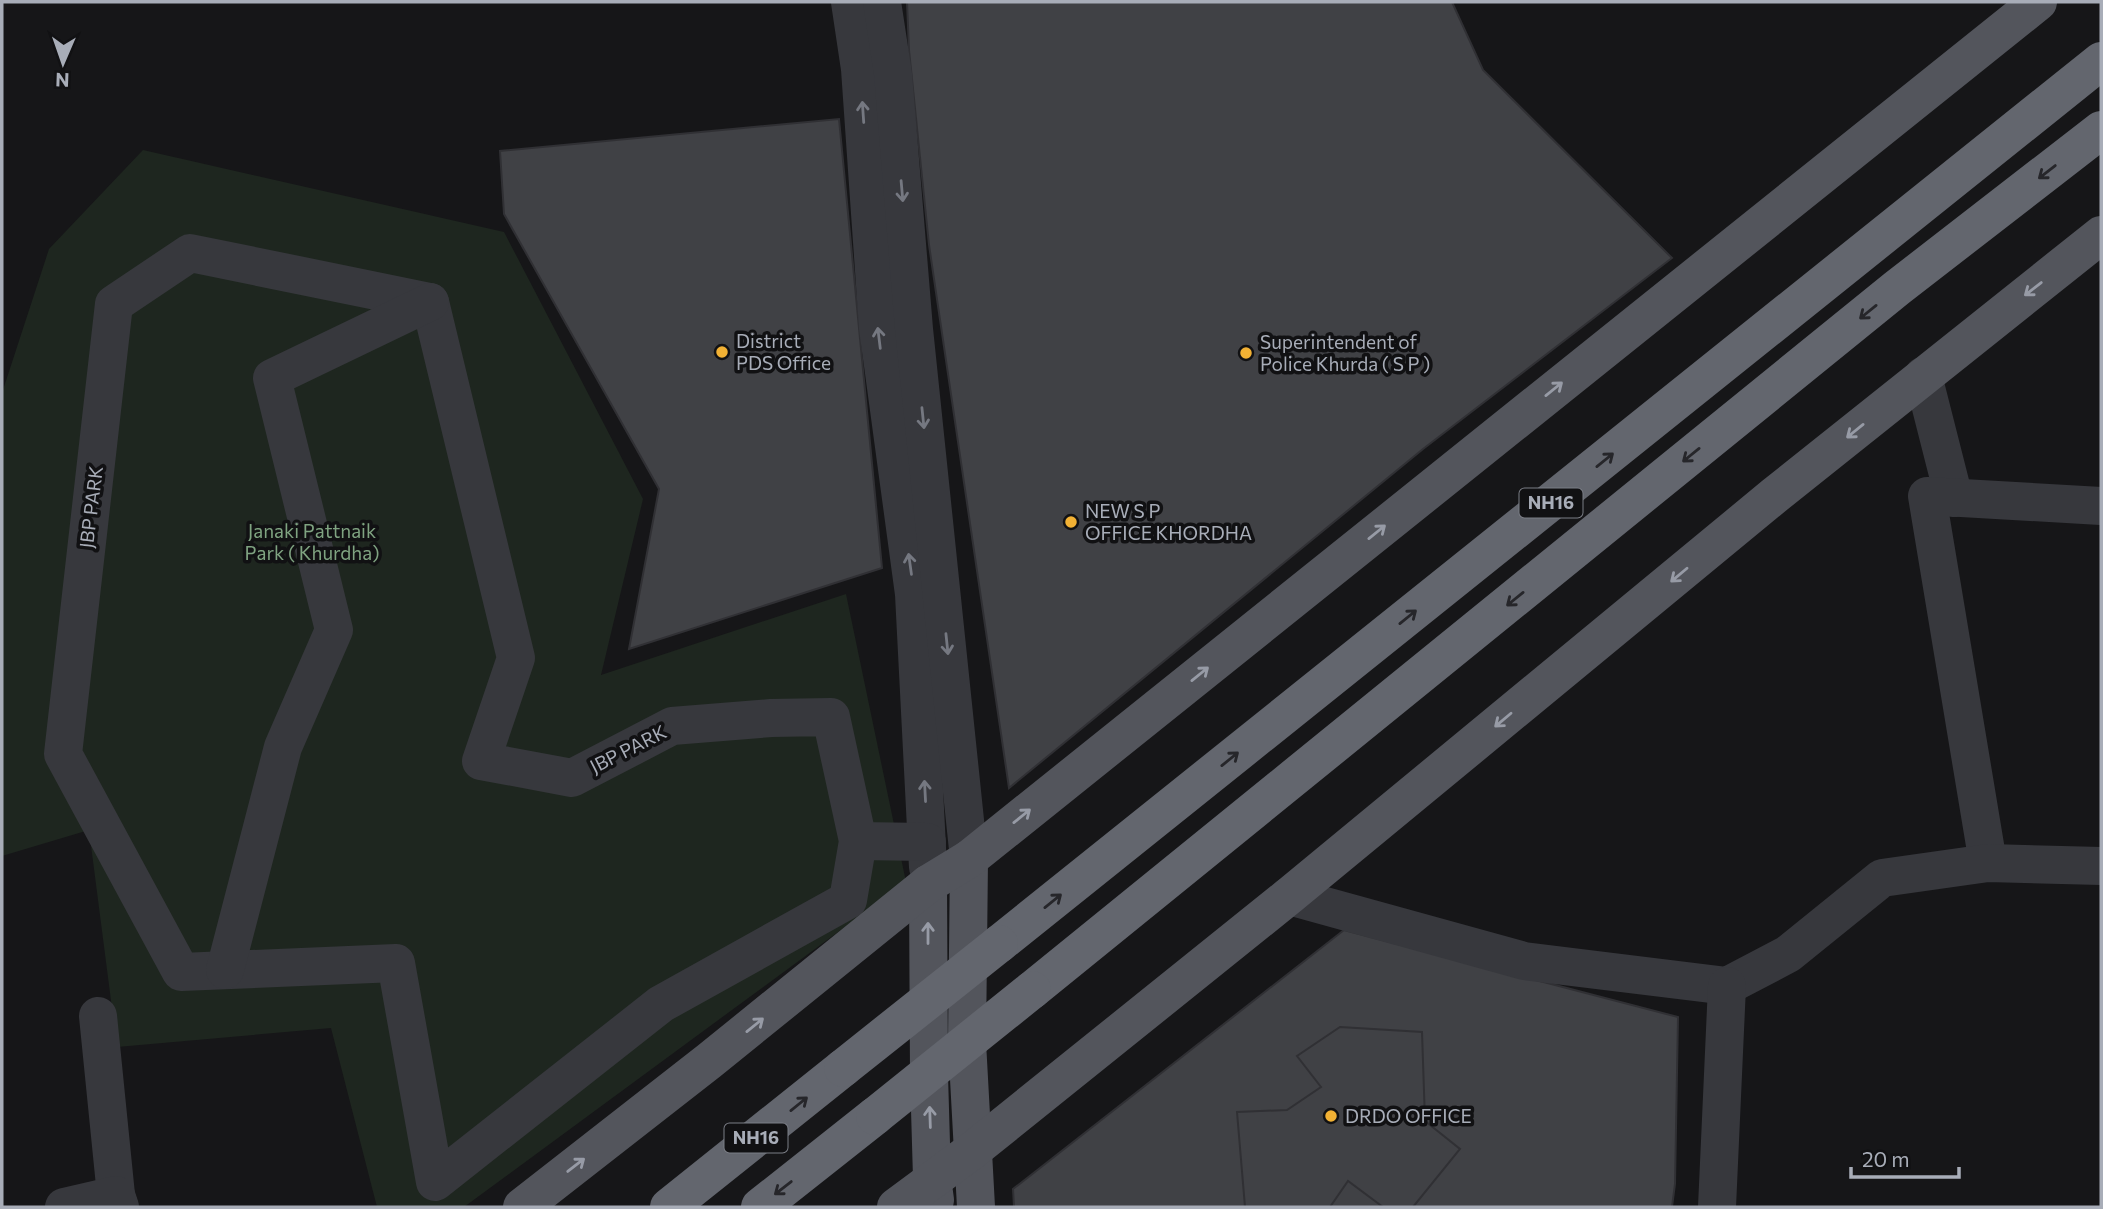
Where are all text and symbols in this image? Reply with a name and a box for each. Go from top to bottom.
north arrow [28,28,98,98]
text: N [55,69,70,92]
one-way arrow [856,101,869,123]
one-way arrow [2039,164,2057,179]
one-way arrow [896,180,909,202]
one-way arrow [2024,282,2043,297]
one-way arrow [1859,304,1877,320]
one-way arrow [873,328,886,350]
place label: District PDS Office [736,329,831,374]
place label: Superintendent of Police Khurda ( S P ) [1260,330,1430,375]
marker: District PDS Office [714,344,730,360]
marker: Superintendent of Police Khurda ( S P ) [1238,345,1254,361]
one-way arrow [1545,381,1563,397]
one-way arrow [917,406,930,429]
one-way arrow [1846,423,1864,438]
one-way arrow [1683,448,1701,463]
one-way arrow [1595,453,1614,468]
street label: JBP PARK [74,464,107,549]
road number: NH16 [1520,489,1582,518]
place label: NEW S P OFFICE KHORDHA [1085,499,1252,544]
marker: NEW S P OFFICE KHORDHA [1063,514,1079,530]
park label: Janaki Pattnaik Park ( Khurdha) [245,519,379,564]
one-way arrow [1367,524,1386,539]
one-way arrow [903,553,916,576]
one-way arrow [1670,567,1688,582]
one-way arrow [1506,591,1524,607]
one-way arrow [1399,610,1417,625]
one-way arrow [941,632,954,655]
one-way arrow [1190,666,1208,682]
one-way arrow [1495,712,1513,727]
street label: JBP PARK [586,719,670,778]
one-way arrow [1221,752,1239,767]
one-way arrow [918,780,931,803]
one-way arrow [1013,809,1031,824]
one-way arrow [1043,894,1061,909]
one-way arrow [921,922,935,945]
one-way arrow [745,1017,763,1032]
one-way arrow [789,1096,807,1111]
place label: DRDO OFFICE [1345,1104,1472,1127]
one-way arrow [923,1105,937,1128]
marker: DRDO OFFICE [1323,1108,1339,1124]
road number: NH16 [724,1124,788,1153]
scale bar [1851,1136,1960,1180]
text: 20 m [1862,1146,1910,1171]
one-way arrow [566,1158,585,1173]
one-way arrow [775,1181,793,1196]

